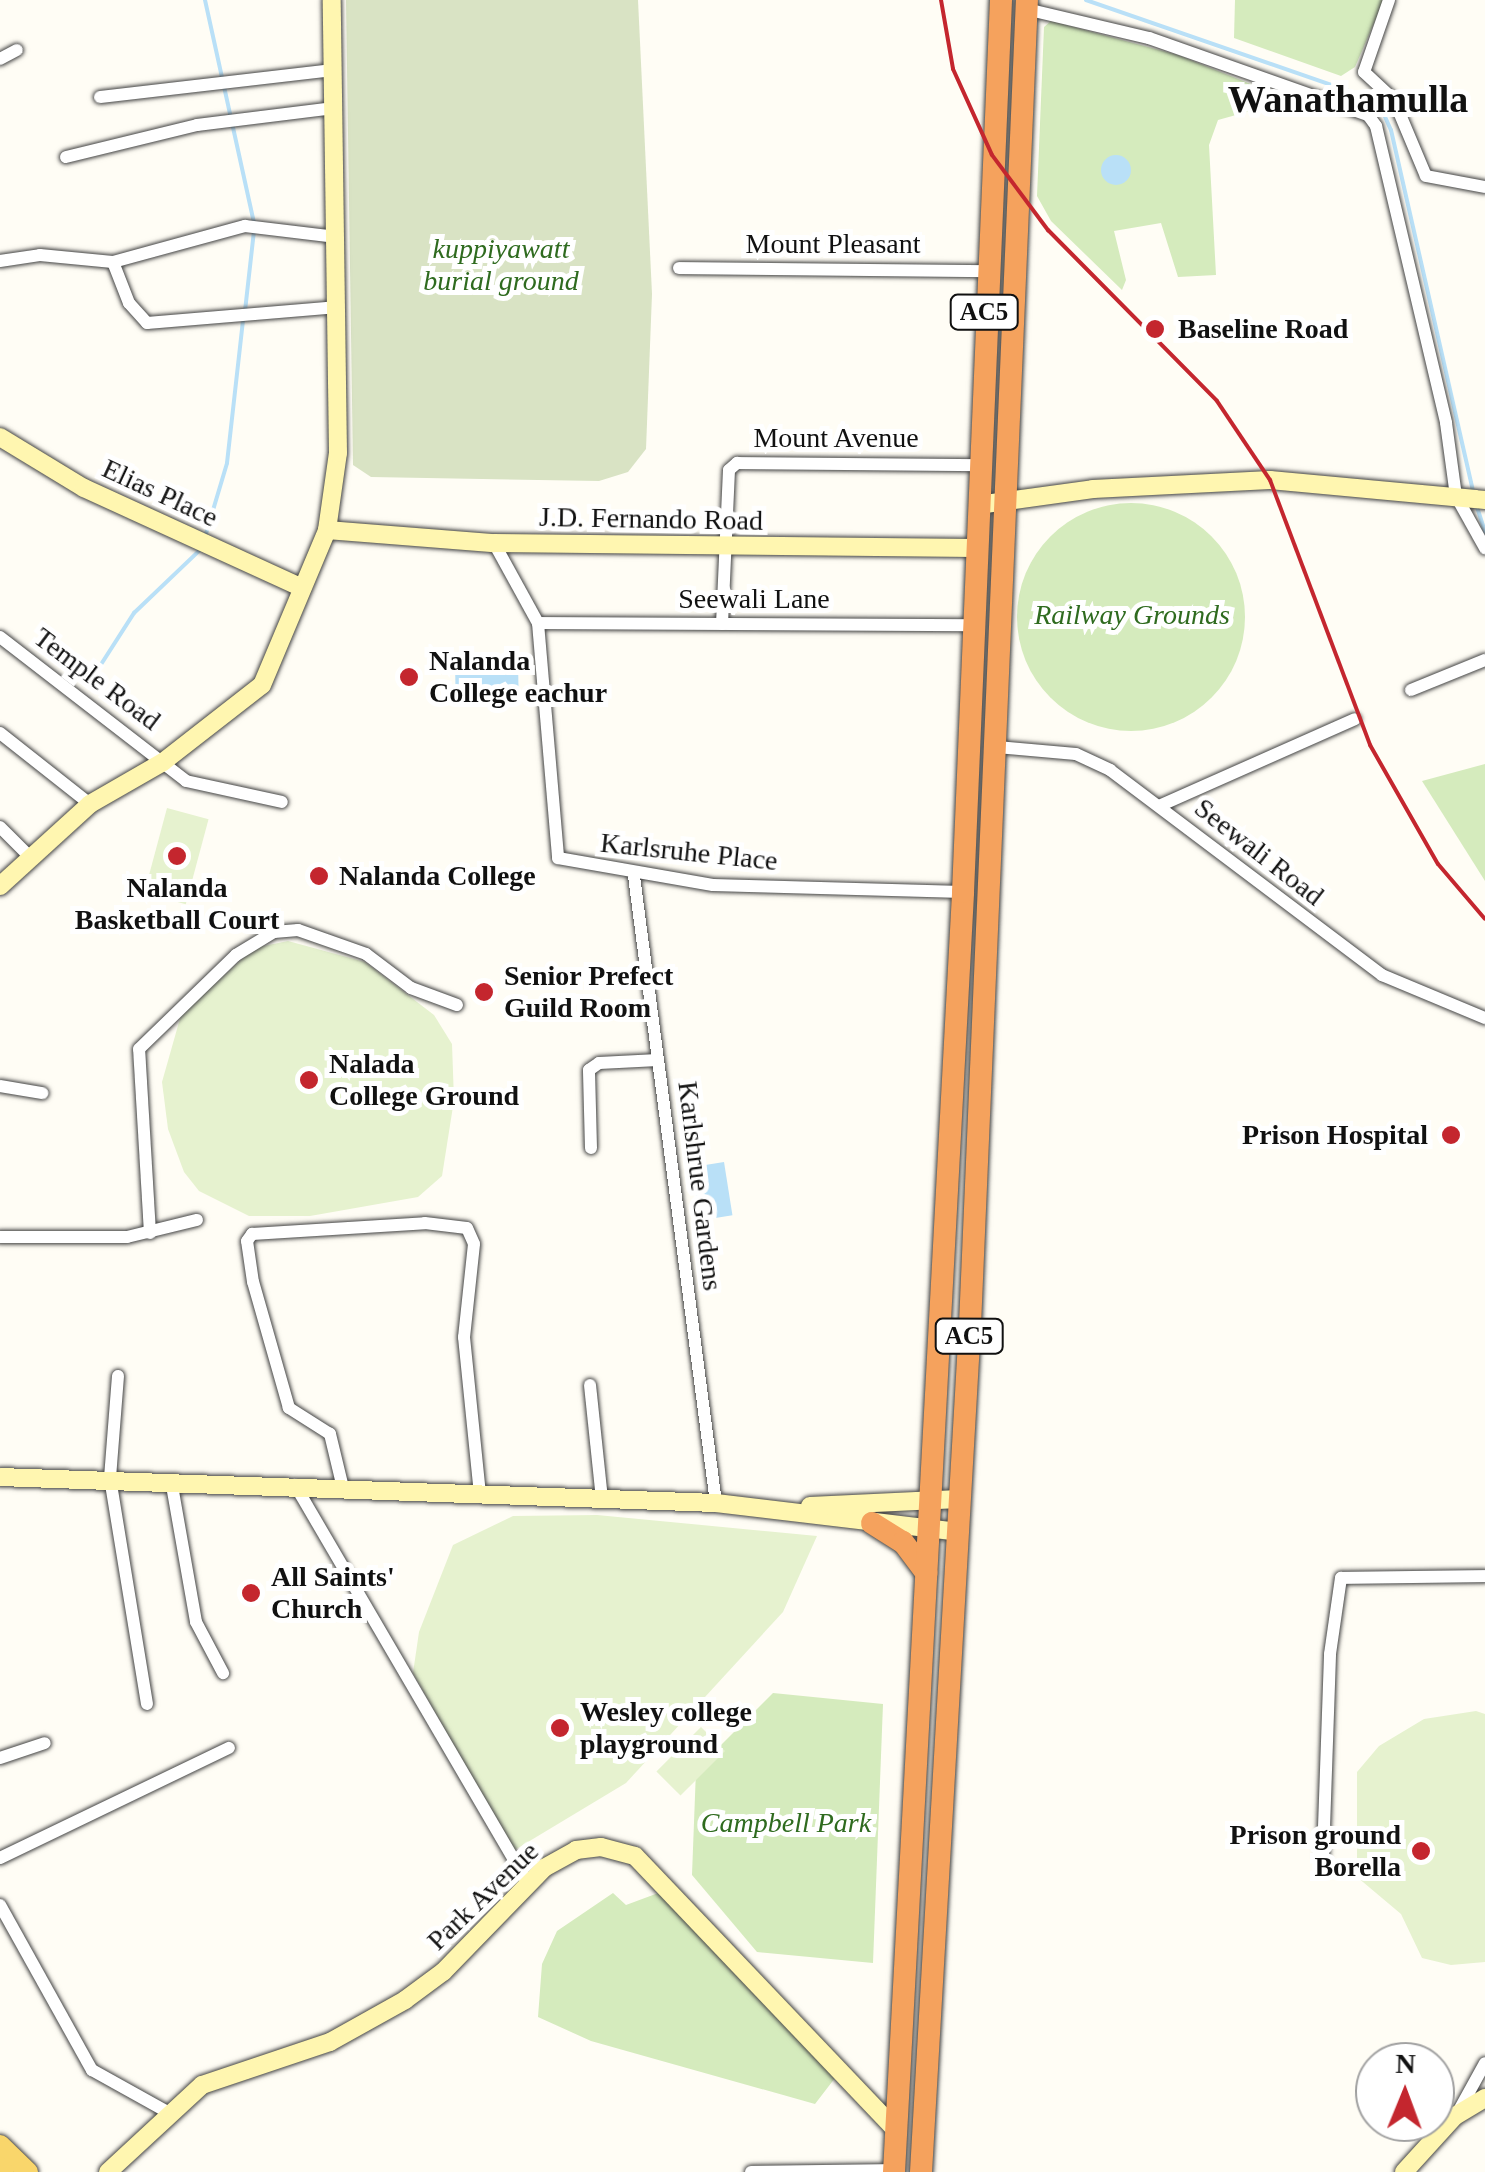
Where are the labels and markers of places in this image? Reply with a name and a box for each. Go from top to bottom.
place label: Baseline Road [1178,312,1348,346]
marker: Baseline Road [1142,316,1168,342]
place label: Nalanda College eachur [429,644,607,710]
marker: Nalanda College eachur [398,666,420,688]
marker: Nalanda Basketball Court [166,845,188,867]
place label: Nalanda College [339,859,536,893]
marker: Nalanda College [308,865,330,887]
place label: Nalanda Basketball Court [75,871,279,937]
place label: Senior Prefect Guild Room [504,959,674,1025]
marker: Senior Prefect Guild Room [473,981,495,1003]
place label: Nalada College Ground [329,1047,519,1113]
marker: Nalada College Ground [298,1069,320,1091]
place label: Prison Hospital [1242,1118,1428,1152]
marker: Prison Hospital [1438,1122,1464,1148]
place label: All Saints' Church [271,1560,395,1626]
marker: All Saints' Church [240,1582,262,1604]
place label: Wesley college playground [580,1695,752,1761]
marker: Wesley college playground [549,1717,571,1739]
place label: Prison ground Borella [1230,1818,1401,1884]
marker: Prison ground Borella [1410,1840,1432,1862]

